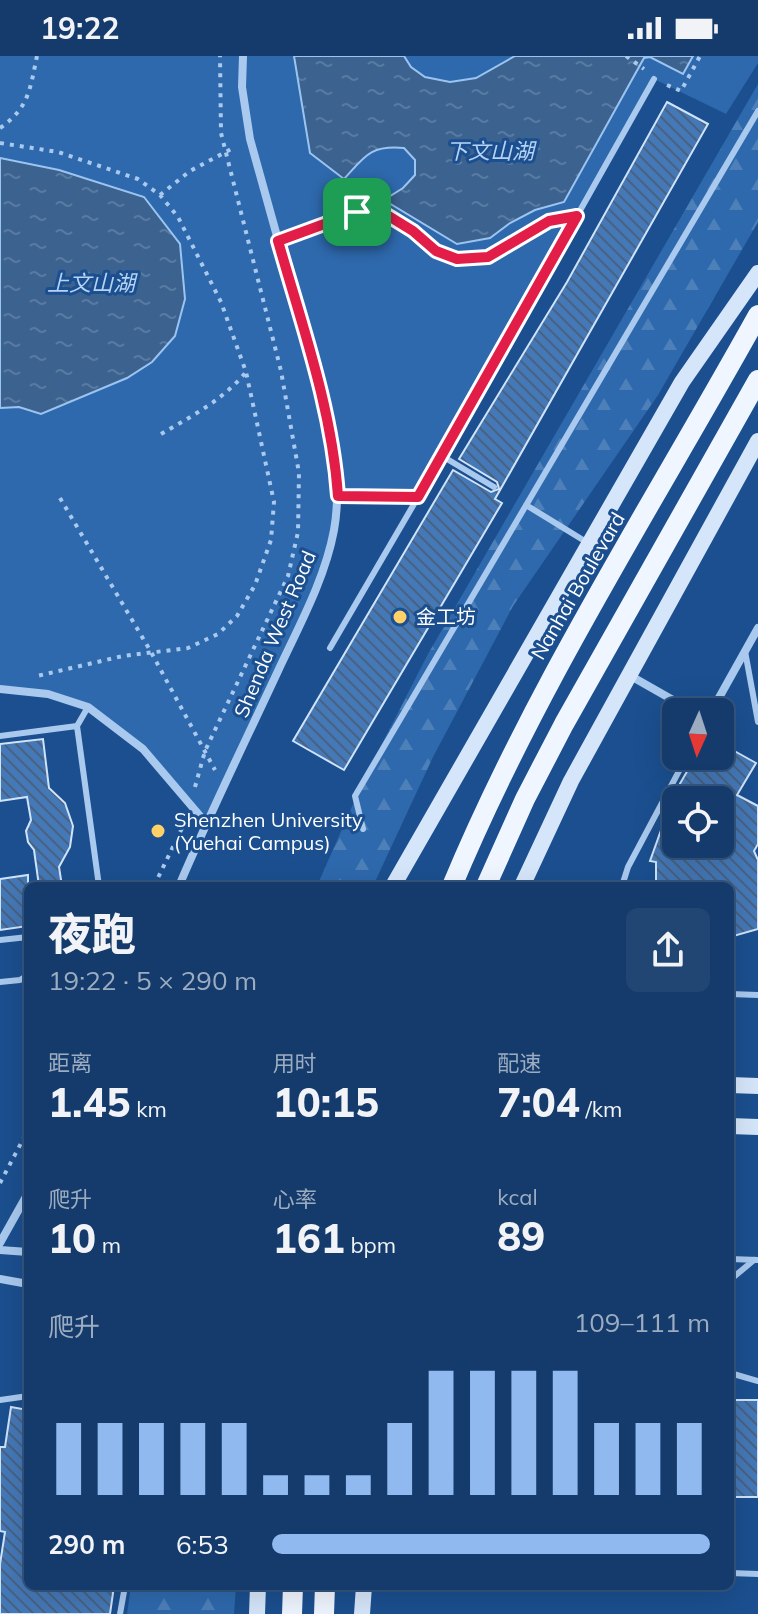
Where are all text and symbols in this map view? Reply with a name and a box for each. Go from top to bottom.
text: 19:22 [40,9,119,47]
water label: 下文山湖 [446,137,537,165]
pin [323,178,391,246]
icon: arrive [335,190,379,234]
water label: 上文山湖 [47,269,138,297]
street label: Nanhai Boulevard [525,508,630,664]
street label: Shenda West Road [228,547,321,721]
place label: 金工坊 [416,604,476,629]
marker: 金工坊 [391,608,409,626]
north arrow [662,698,734,770]
map controls [662,698,734,858]
button: locate [662,786,734,858]
place label: Shenzhen University (Yuehai Campus) [174,807,363,855]
marker: Shenzhen University (Yuehai Campus) [149,822,167,840]
text: 夜跑 [48,906,136,961]
button: share [626,908,710,992]
text: 19:22 · 5 × 290 m [48,964,257,997]
text: 距离 [48,1049,92,1077]
text: 用时 [273,1049,317,1077]
text: 配速 [497,1049,541,1077]
text: 1.45 [48,1077,130,1127]
text: 10:15 [273,1077,379,1127]
text: 7:04 [497,1077,580,1127]
text: km [130,1095,167,1123]
text: /km [580,1095,622,1123]
text: kcal [497,1183,538,1211]
text: 爬升 [48,1185,92,1213]
text: 心率 [273,1185,317,1213]
text: 89 [497,1211,545,1261]
text: 10 [48,1213,96,1263]
text: 161 [273,1213,345,1263]
text: m [96,1231,121,1259]
text: bpm [345,1231,396,1259]
text: 109–111 m [574,1306,710,1339]
text: 爬升 [48,1310,100,1343]
text: 290 m [48,1528,125,1561]
text: 6:53 [176,1528,229,1561]

